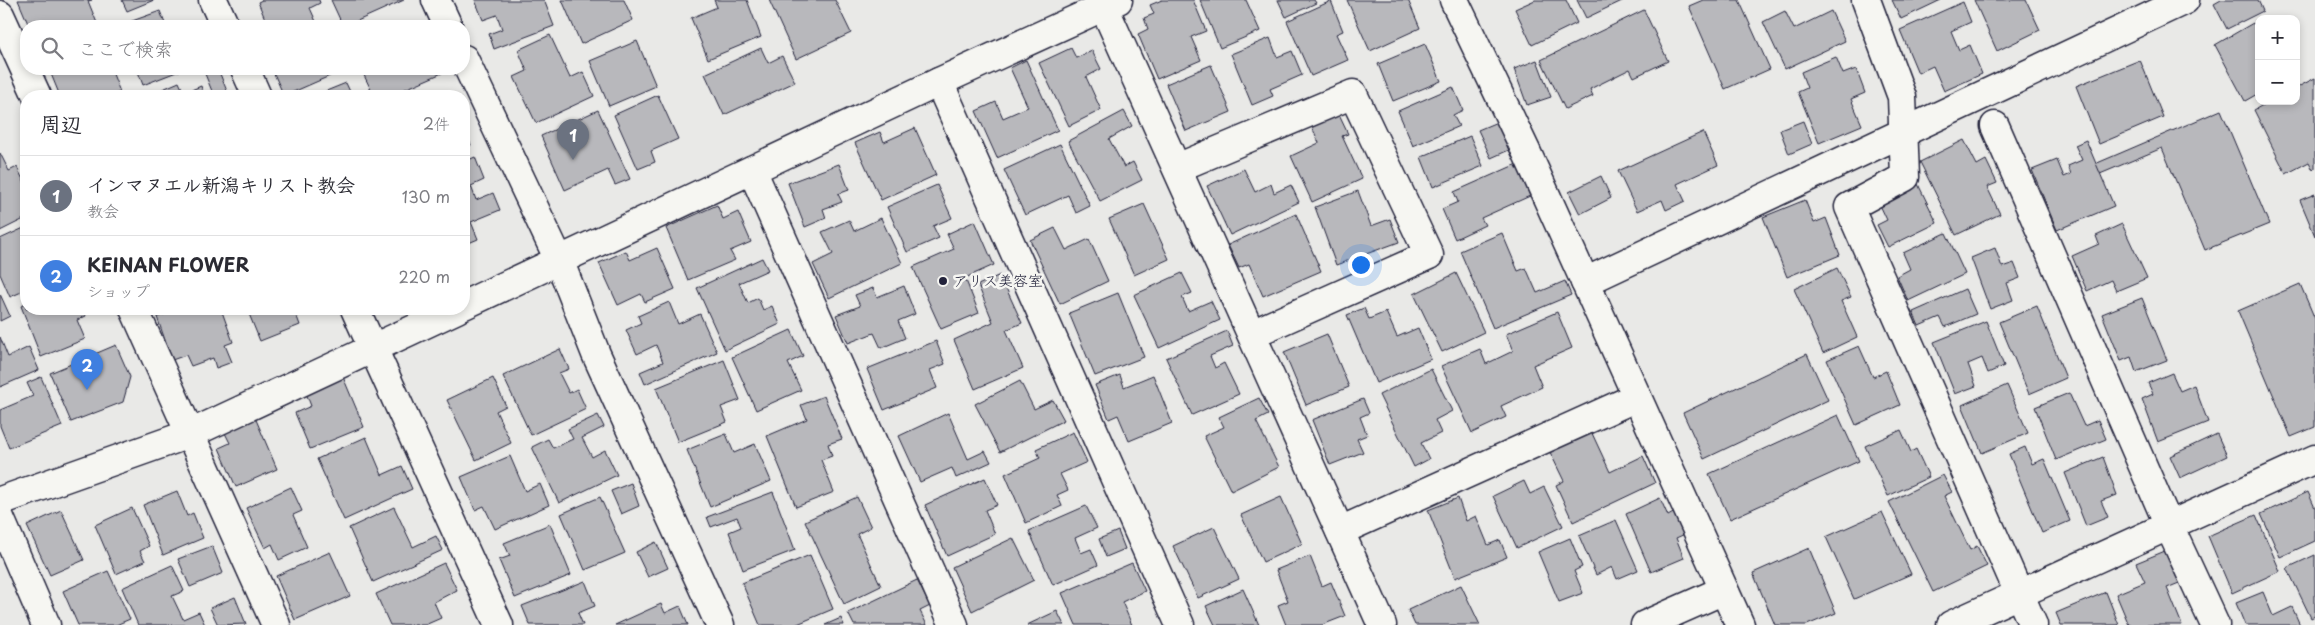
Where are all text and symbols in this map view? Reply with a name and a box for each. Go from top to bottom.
map controls [2255,15,2300,105]
button: + [2255,15,2300,60]
search box [20,20,470,75]
icon: search [38,34,66,62]
text: ここで検索 [78,34,173,62]
button: − [2255,60,2300,105]
text: 周辺 [40,107,82,139]
text: 2件 [423,111,450,135]
pin: 1 [557,119,589,160]
text: インマヌエル新潟キリスト教会 [87,170,355,198]
text: 1 [52,184,60,208]
text: 130 m [402,184,450,208]
text: 教会 [87,198,119,222]
text: KEINAN FLOWER [87,250,249,278]
your location [1348,252,1374,278]
text: 2 [50,264,62,288]
text: 220 m [399,264,450,288]
place label: アリス美容室 [953,268,1043,291]
marker: アリス美容室 [937,275,949,287]
text: ショップ [87,278,150,302]
pin: 2 [71,349,103,390]

